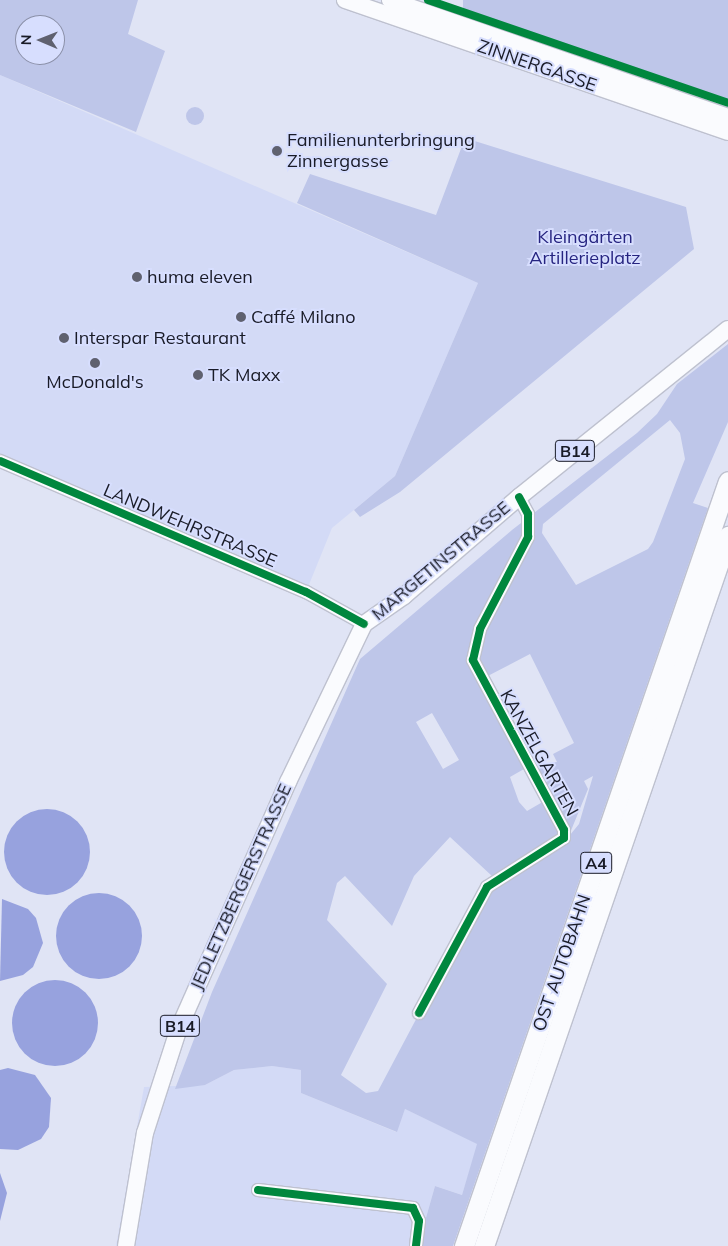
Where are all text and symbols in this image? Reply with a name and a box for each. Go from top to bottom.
north arrow [15,15,65,65]
text: N [17,34,35,45]
street label: ZINNERGASSE [475,36,599,96]
place label: Familienunterbringung Zinnergasse [287,130,475,172]
marker: Familienunterbringung Zinnergasse [271,145,283,157]
park label: Kleingärten Artillerieplatz [529,227,641,270]
place label: huma eleven [147,266,253,288]
marker: huma eleven [131,271,143,283]
place label: Caffé Milano [251,306,356,328]
marker: Caffé Milano [235,311,247,323]
place label: Interspar Restaurant [74,327,246,349]
marker: Interspar Restaurant [58,332,70,344]
marker: McDonald's [89,357,101,369]
place label: TK Maxx [208,364,280,386]
marker: TK Maxx [192,369,204,381]
place label: McDonald's [46,371,144,393]
road number: B14 [554,438,596,464]
street label: LANDWEHRSTRASSE [100,480,280,572]
street label: MARGETINSTRASSE [368,497,514,625]
street label: KANZELGARTEN [495,686,583,820]
street label: JEDLETZBERGERSTRASSE [186,781,296,993]
road number: A4 [580,850,612,876]
street label: OST AUTOBAHN [528,892,596,1034]
road number: B14 [159,1012,201,1040]

